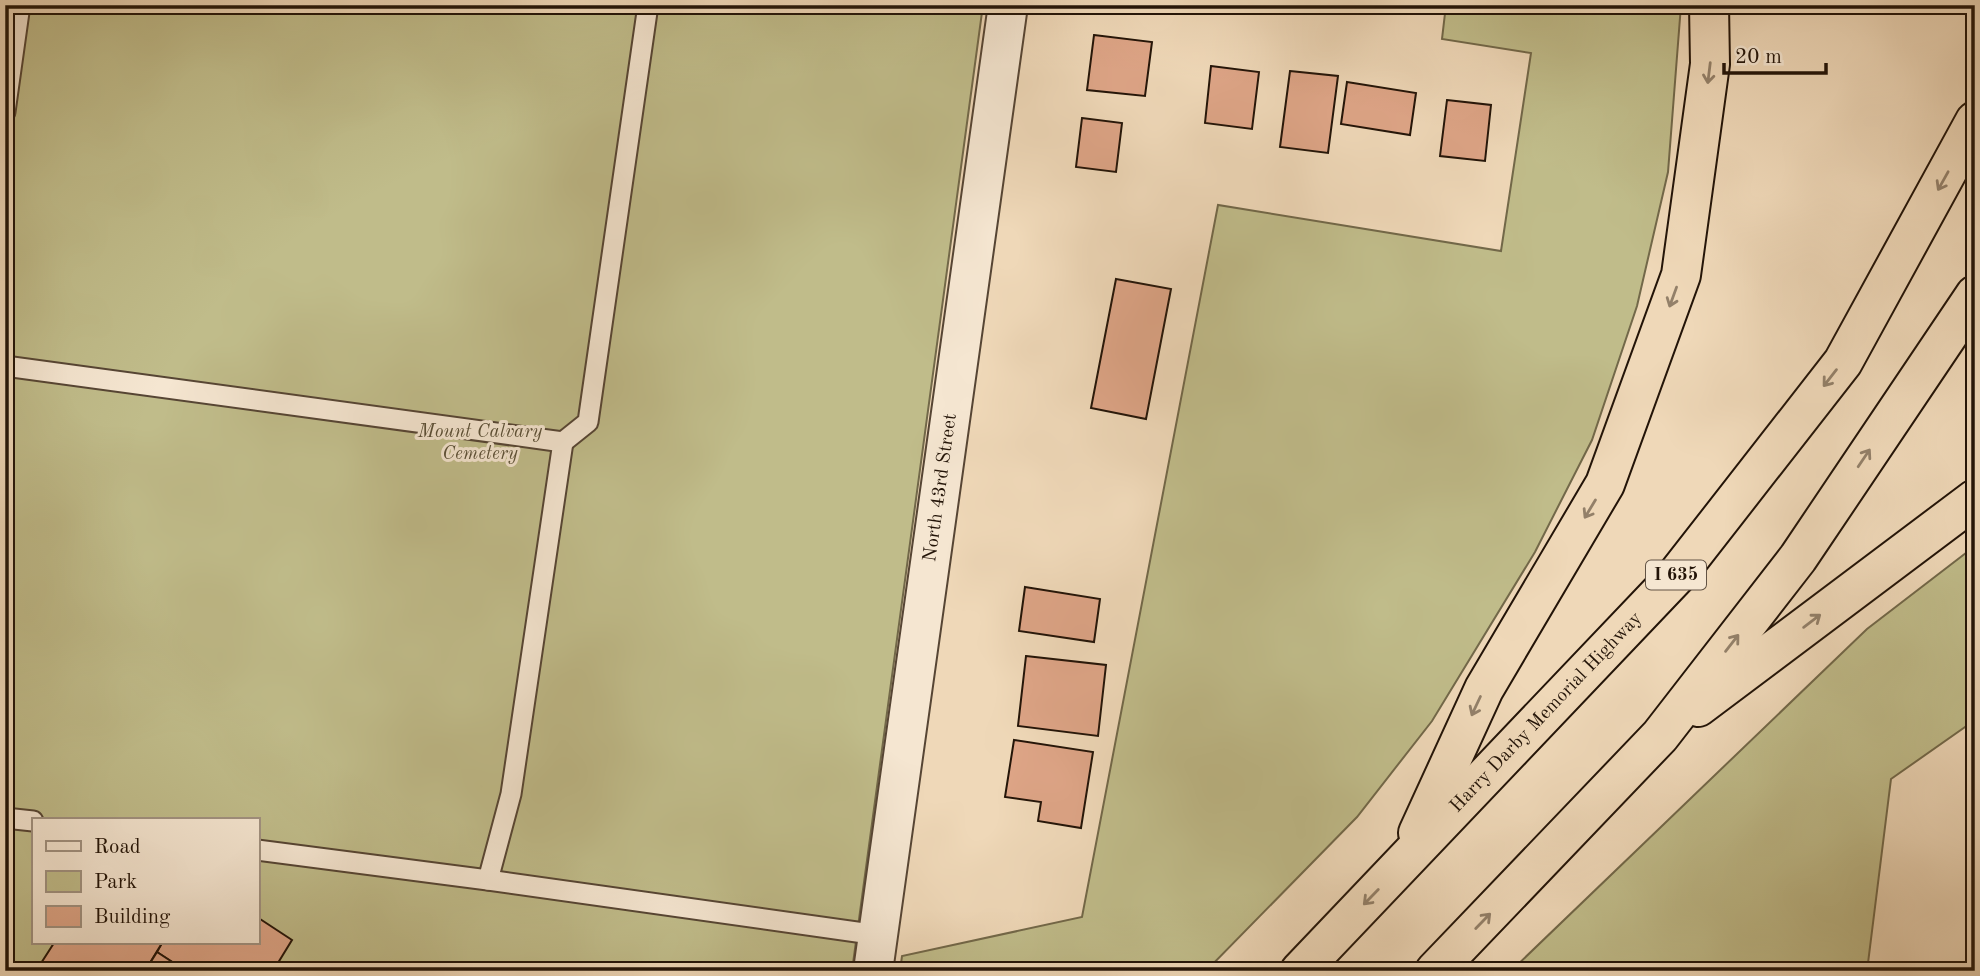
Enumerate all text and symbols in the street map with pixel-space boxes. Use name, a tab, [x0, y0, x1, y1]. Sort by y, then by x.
scale bar	[1724, 32, 1826, 76]
text: 20 m	[1735, 47, 1782, 68]
one-way arrow	[1702, 62, 1715, 84]
one-way arrow	[1936, 170, 1949, 191]
one-way arrow	[1666, 286, 1678, 308]
one-way arrow	[1822, 369, 1837, 387]
street label: North 43rd Street	[921, 412, 960, 563]
park label: Mount Calvary Cemetery	[417, 423, 542, 464]
one-way arrow	[1858, 449, 1872, 469]
one-way arrow	[1583, 499, 1597, 519]
road number: I 635	[1646, 560, 1706, 590]
street label: Harry Darby Memorial Highway	[1447, 609, 1646, 816]
one-way arrow	[1803, 614, 1821, 629]
one-way arrow	[1724, 634, 1739, 653]
one-way arrow	[1469, 695, 1482, 716]
legend	[32, 818, 259, 944]
text: Road	[94, 837, 141, 858]
text: Park	[94, 872, 137, 893]
one-way arrow	[1362, 888, 1379, 905]
text: Building	[94, 907, 171, 928]
one-way arrow	[1474, 913, 1491, 930]

